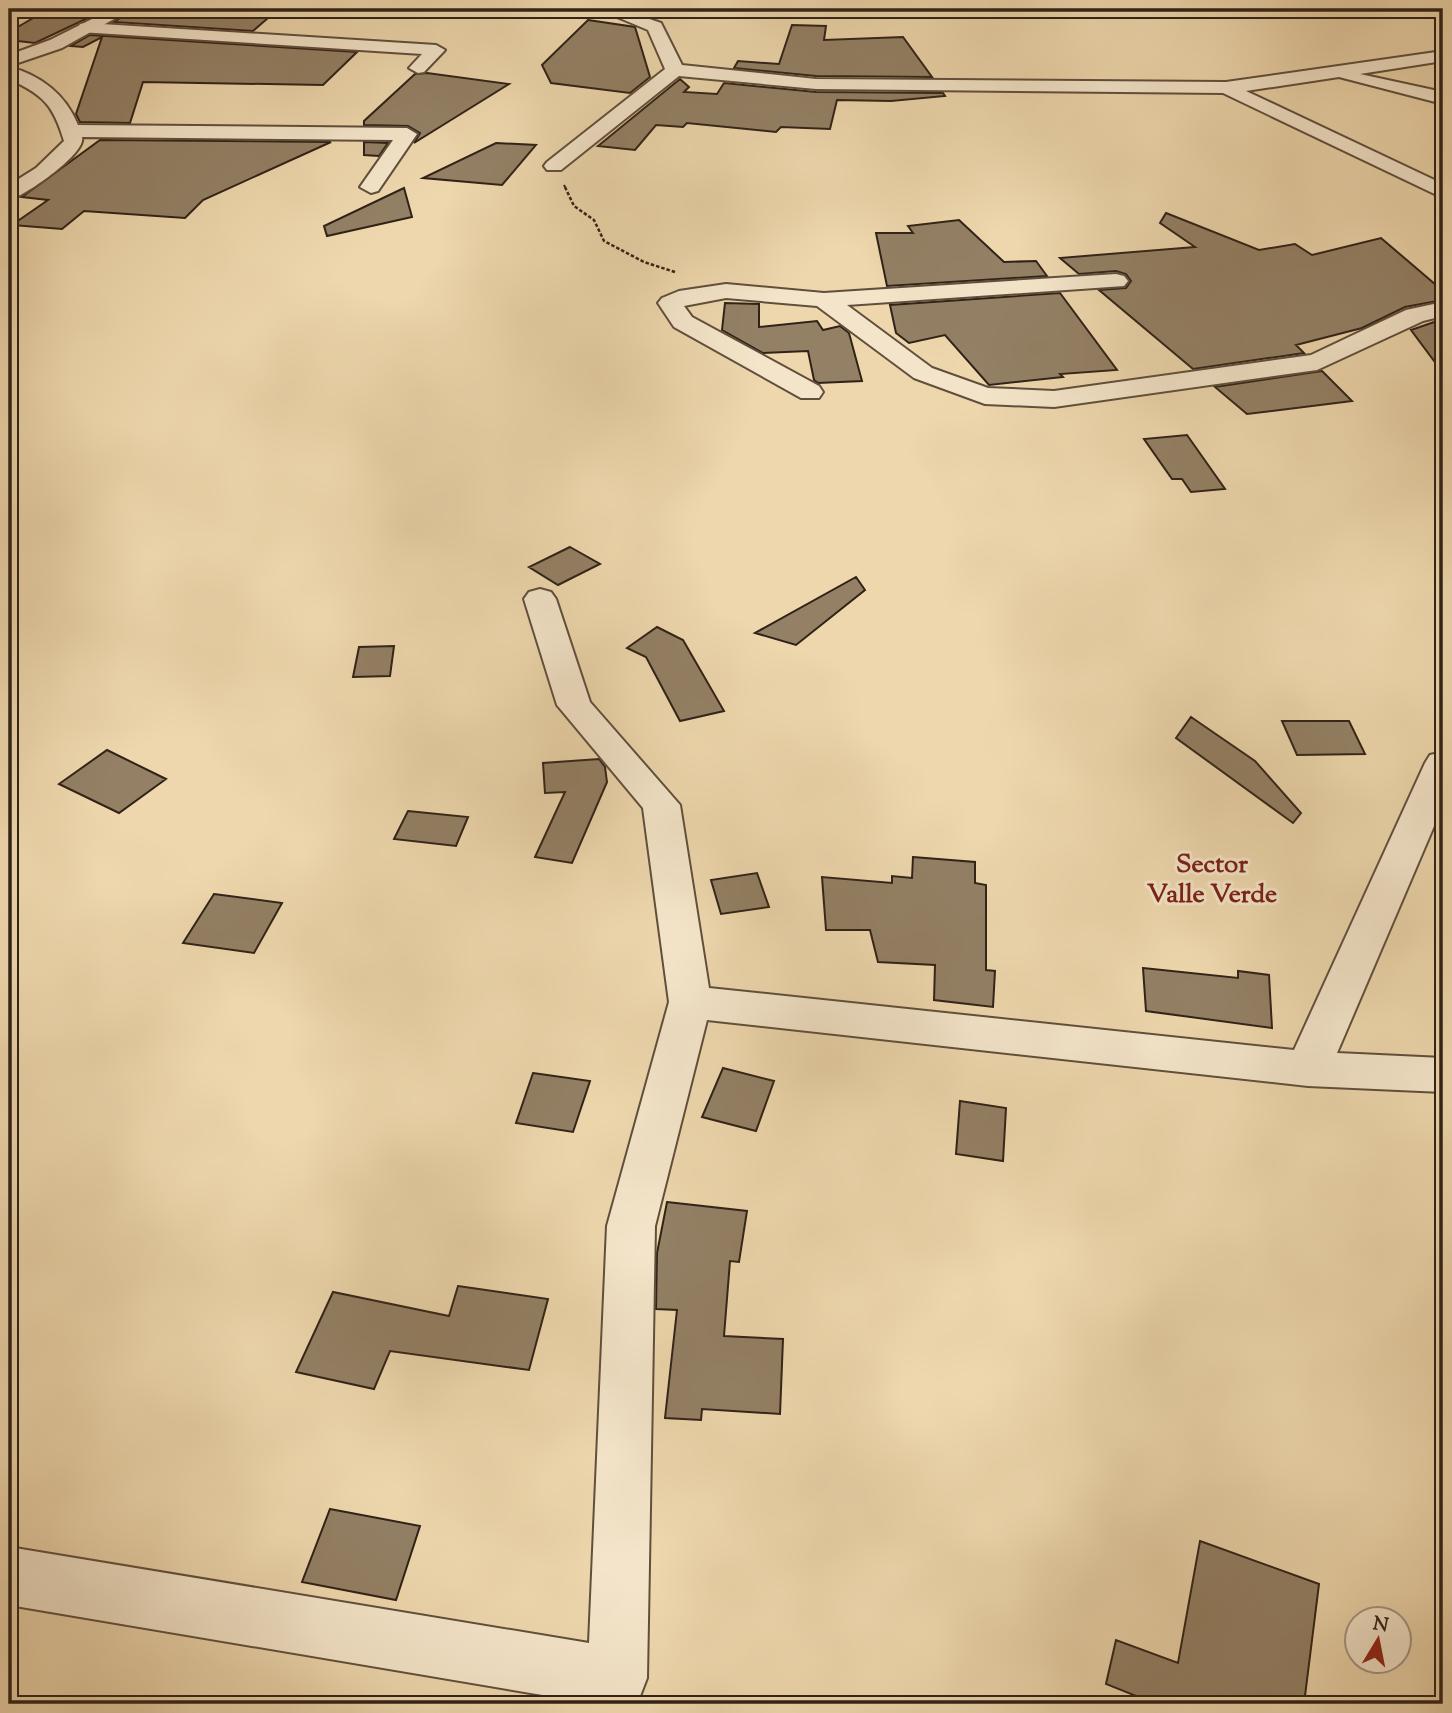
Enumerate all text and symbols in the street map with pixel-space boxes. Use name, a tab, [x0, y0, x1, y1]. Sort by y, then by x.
district label: Sector Valle Verde	[1147, 847, 1277, 914]
north arrow	[1344, 1604, 1414, 1674]
text: N	[1371, 1611, 1390, 1640]

